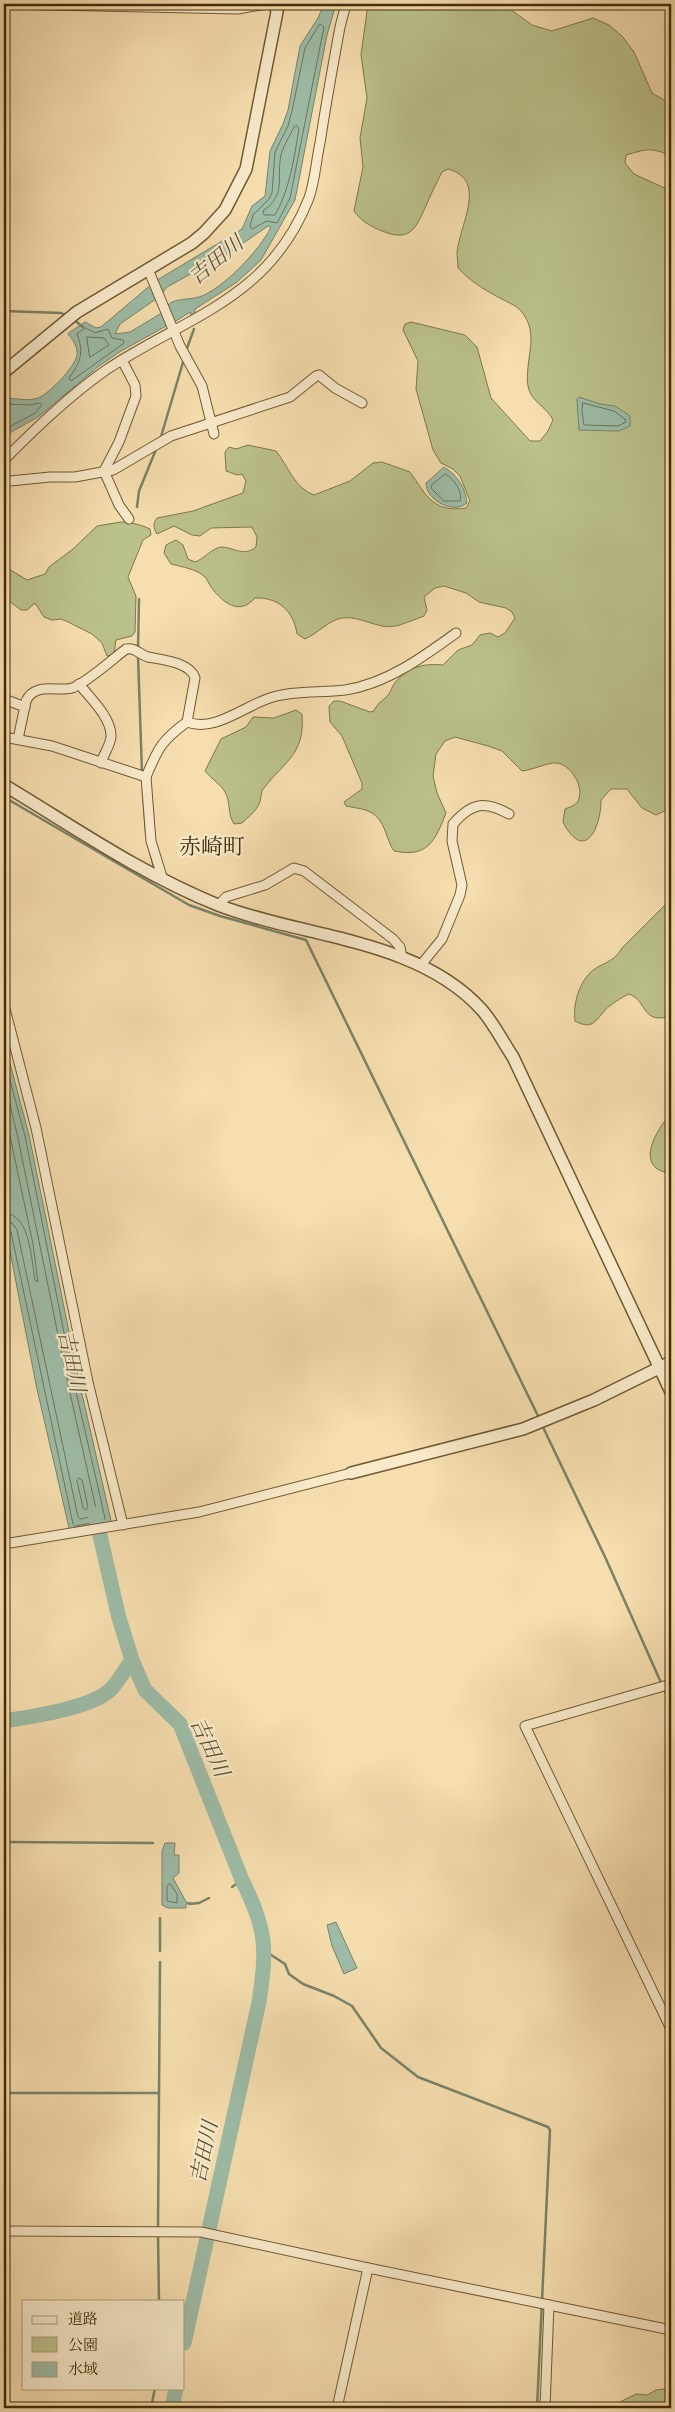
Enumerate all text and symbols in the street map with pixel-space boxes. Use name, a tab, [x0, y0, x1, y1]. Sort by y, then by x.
water label: 吉田川	[184, 230, 251, 291]
district label: 赤崎町	[179, 834, 245, 862]
water label: 吉田川	[51, 1328, 91, 1397]
water label: 吉田川	[183, 1713, 235, 1784]
water label: 吉田川	[186, 2117, 226, 2186]
legend	[22, 2300, 185, 2390]
text: 道路	[68, 2310, 98, 2329]
text: 公園	[68, 2336, 98, 2355]
text: 水域	[68, 2360, 98, 2379]

